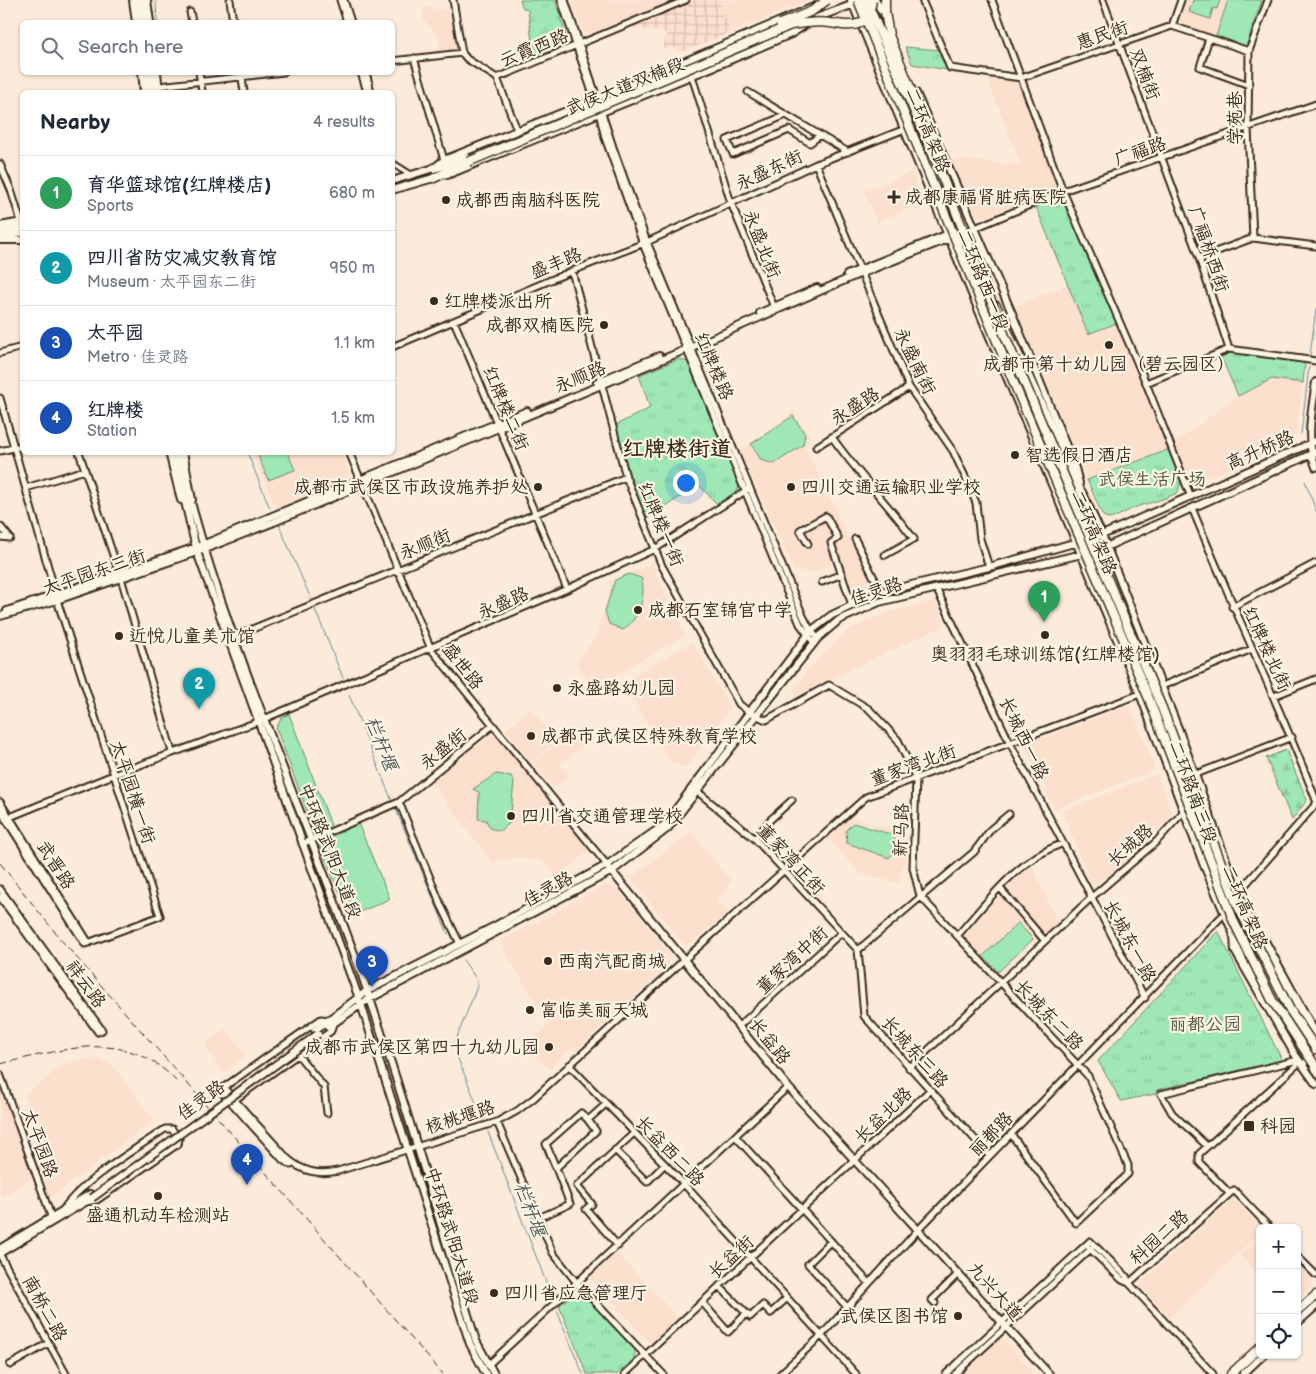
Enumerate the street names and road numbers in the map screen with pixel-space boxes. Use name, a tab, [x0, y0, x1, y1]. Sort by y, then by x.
street label: 惠民街	[1073, 17, 1131, 54]
street label: 云霞西路	[497, 25, 571, 72]
street label: 双楠街	[1125, 45, 1164, 103]
street label: 武侯大道双楠段	[563, 53, 688, 120]
street label: 二环高架路	[901, 85, 954, 176]
street label: 学苑巷	[1225, 91, 1246, 145]
street label: 广福路	[1111, 133, 1169, 170]
street label: 永盛东街	[732, 146, 806, 195]
street label: 广福桥西街	[1184, 203, 1233, 295]
street label: 永盛北街	[738, 207, 785, 281]
street label: 二环路西一段	[953, 226, 1013, 334]
street label: 盛丰路	[527, 244, 585, 283]
street label: 永盛南街	[889, 324, 940, 398]
street label: 红牌楼路	[690, 329, 737, 403]
street label: 永顺路	[551, 357, 609, 398]
street label: 红牌楼二街	[478, 363, 533, 454]
street label: 永盛路	[827, 383, 884, 430]
street label: 高升桥路	[1223, 426, 1297, 475]
street label: 红牌楼一街	[633, 479, 688, 570]
street label: 二环高架路	[1066, 487, 1121, 578]
street label: 永顺街	[396, 525, 454, 564]
street label: 太平园东三街	[40, 545, 149, 600]
street label: 佳灵路	[847, 573, 905, 610]
street label: 永盛路	[474, 583, 532, 624]
street label: 红牌楼北街	[1238, 603, 1295, 693]
street label: 盛世路	[438, 639, 488, 694]
street label: 长城西一路	[994, 693, 1053, 783]
street label: 永盛街	[416, 724, 471, 775]
street label: 太平园横一街	[106, 738, 159, 847]
street label: 二环路南三段	[1164, 738, 1221, 847]
street label: 董家湾北街	[867, 740, 959, 791]
street label: 中环路武阳大道段	[294, 780, 365, 922]
street label: 新马路	[890, 803, 913, 857]
street label: 董家湾正街	[752, 819, 829, 899]
street label: 长城路	[1103, 820, 1157, 871]
street label: 武晋路	[32, 837, 79, 894]
street label: 二环高架路	[1217, 862, 1272, 953]
street label: 佳灵路	[520, 867, 577, 912]
street label: 长城东一路	[1099, 897, 1160, 986]
street label: 董家湾中街	[752, 922, 832, 999]
street label: 祥云路	[61, 956, 110, 1012]
street label: 长城东二路	[1010, 976, 1087, 1055]
street label: 长城东三路	[877, 1012, 953, 1093]
street label: 长益路	[744, 1014, 795, 1069]
street label: 佳灵路	[173, 1076, 229, 1125]
street label: 长益北路	[850, 1083, 917, 1148]
street label: 核桃堰路	[423, 1096, 498, 1139]
street label: 太平园路	[17, 1106, 62, 1181]
street label: 丽都路	[965, 1108, 1018, 1161]
street label: 长益西二路	[631, 1112, 708, 1191]
street label: 中环路武阳大道段	[420, 1164, 483, 1308]
street label: 科园二路	[1126, 1205, 1193, 1269]
street label: 长益街	[704, 1231, 758, 1283]
street label: 九兴大道	[963, 1258, 1027, 1325]
street label: 南桥二路	[18, 1272, 71, 1345]

